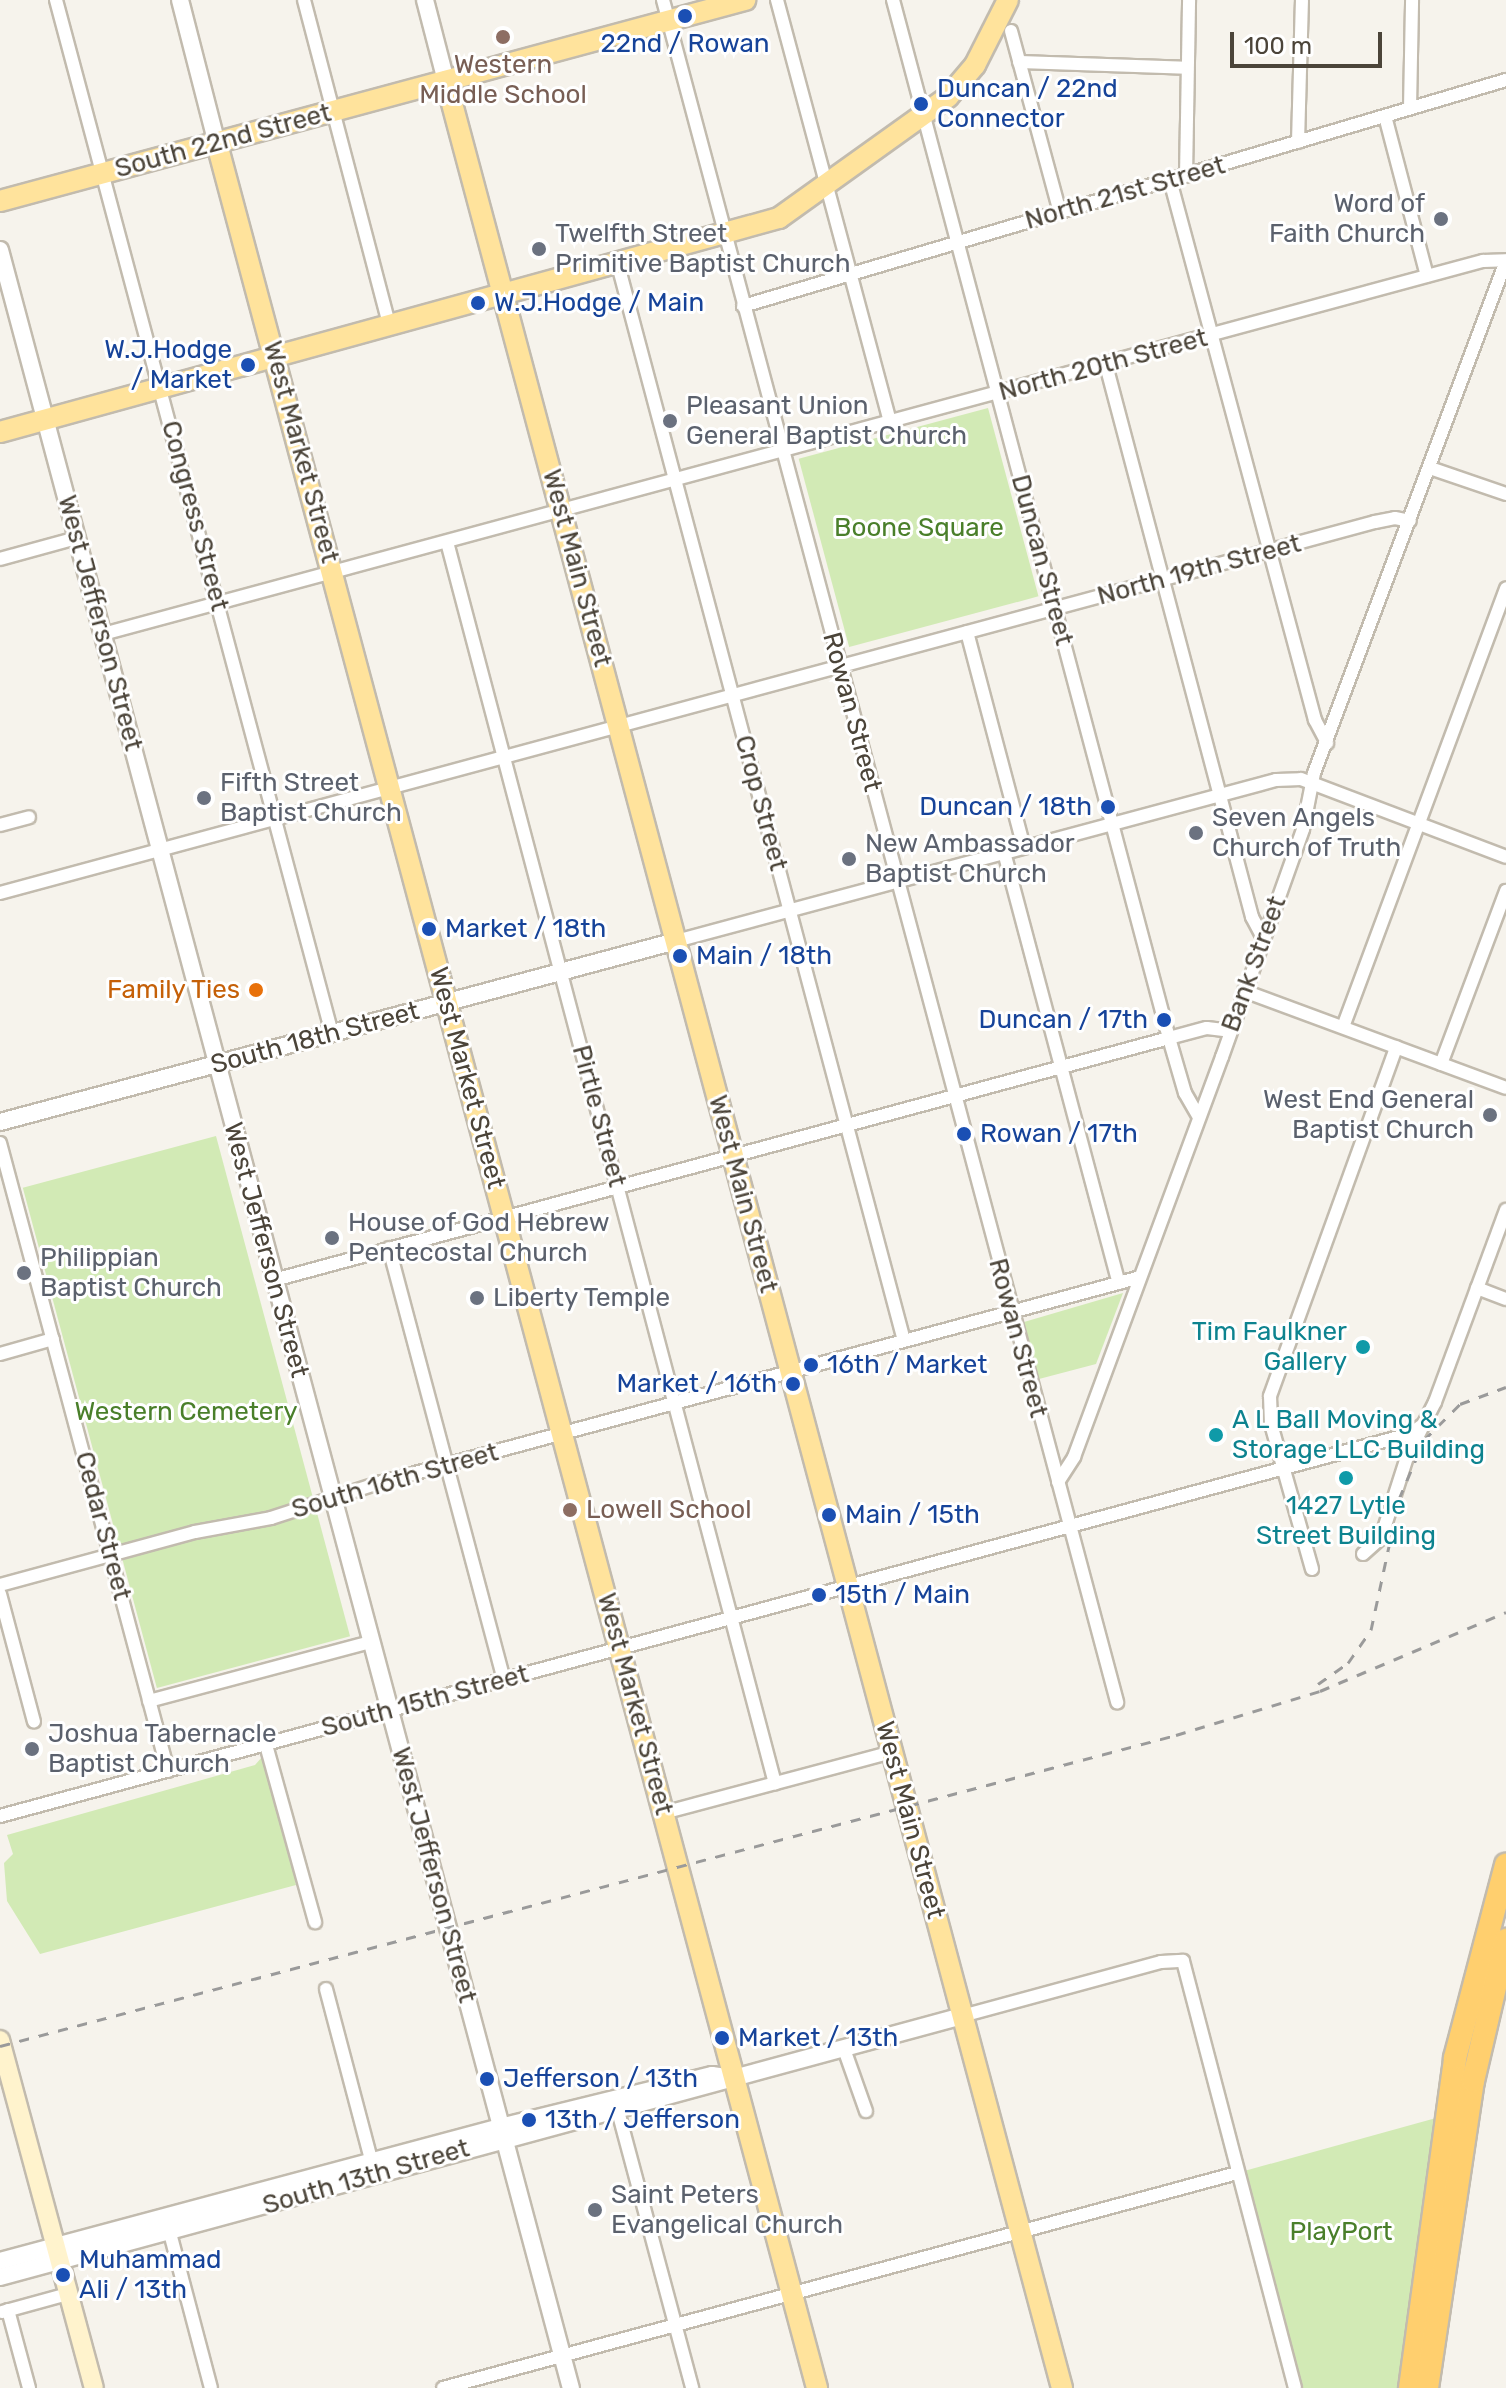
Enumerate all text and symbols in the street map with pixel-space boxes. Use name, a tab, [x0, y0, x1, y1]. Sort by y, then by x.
marker: 22nd / Rowan	[676, 7, 694, 25]
scale bar	[1234, 16, 1386, 66]
marker: Western Middle School	[494, 28, 512, 46]
place label: 22nd / Rowan	[600, 28, 770, 60]
text: 100 m	[1244, 32, 1312, 60]
place label: Western Middle School	[419, 49, 587, 110]
place label: Duncan / 22nd Connector	[937, 73, 1118, 134]
marker: Duncan / 22nd Connector	[912, 95, 930, 113]
street label: South 22nd Street	[112, 97, 334, 185]
street label: North 21st Street	[1021, 150, 1229, 236]
place label: Word of Faith Church	[1269, 188, 1425, 250]
marker: Word of Faith Church	[1432, 210, 1450, 228]
place label: Twelfth Street Primitive Baptist Church	[555, 218, 850, 280]
marker: Twelfth Street Primitive Baptist Church	[530, 240, 548, 258]
place label: W.J.Hodge / Main	[494, 287, 704, 319]
marker: W.J.Hodge / Main	[469, 294, 487, 312]
street label: North 20th Street	[995, 322, 1211, 408]
place label: W.J.Hodge / Market	[104, 334, 232, 396]
street label: West Market Street	[256, 338, 346, 566]
marker: W.J.Hodge / Market	[239, 356, 257, 374]
place label: Pleasant Union General Baptist Church	[686, 390, 967, 452]
marker: Pleasant Union General Baptist Church	[661, 412, 679, 430]
street label: Congress Street	[155, 417, 235, 615]
street label: West Main Street	[536, 466, 618, 670]
street label: Duncan Street	[1004, 471, 1080, 649]
street label: West Jefferson Street	[51, 492, 149, 754]
park label: Boone Square	[834, 512, 1004, 544]
street label: North 19th Street	[1094, 528, 1304, 612]
street label: Rowan Street	[816, 629, 888, 795]
street label: Crop Street	[728, 732, 794, 874]
place label: Fifth Street Baptist Church	[220, 767, 402, 828]
marker: Fifth Street Baptist Church	[195, 789, 213, 807]
place label: Duncan / 18th	[919, 791, 1092, 823]
marker: Duncan / 18th	[1099, 798, 1117, 816]
place label: Seven Angels Church of Truth	[1212, 802, 1403, 864]
marker: Seven Angels Church of Truth	[1187, 824, 1205, 842]
place label: New Ambassador Baptist Church	[865, 828, 1076, 890]
marker: New Ambassador Baptist Church	[840, 850, 858, 868]
street label: Bank Street	[1215, 892, 1293, 1036]
place label: Market / 18th	[445, 913, 606, 945]
marker: Market / 18th	[420, 920, 438, 938]
place label: Main / 18th	[696, 940, 832, 972]
marker: Main / 18th	[671, 947, 689, 965]
street label: West Market Street	[422, 964, 512, 1192]
place label: Family Ties	[106, 974, 240, 1006]
marker: Family Ties	[247, 981, 265, 999]
street label: South 18th Street	[207, 995, 423, 1081]
place label: Duncan / 17th	[978, 1004, 1148, 1036]
marker: Duncan / 17th	[1155, 1011, 1173, 1029]
street label: Pirtle Street	[565, 1042, 633, 1190]
place label: West End General Baptist Church	[1263, 1084, 1474, 1146]
street label: West Main Street	[702, 1092, 784, 1296]
marker: West End General Baptist Church	[1481, 1106, 1499, 1124]
place label: Rowan / 17th	[980, 1118, 1138, 1150]
street label: West Jefferson Street	[217, 1119, 315, 1381]
marker: Rowan / 17th	[955, 1125, 973, 1143]
place label: House of God Hebrew Pentecostal Church	[348, 1207, 610, 1268]
marker: House of God Hebrew Pentecostal Church	[323, 1229, 341, 1247]
place label: Philippian Baptist Church	[40, 1242, 222, 1304]
street label: Rowan Street	[982, 1255, 1054, 1421]
marker: Philippian Baptist Church	[15, 1264, 33, 1282]
place label: Liberty Temple	[493, 1282, 671, 1314]
marker: Liberty Temple	[468, 1289, 486, 1307]
place label: Tim Faulkner Gallery	[1192, 1316, 1347, 1378]
marker: Tim Faulkner Gallery	[1354, 1338, 1372, 1356]
place label: 16th / Market	[827, 1349, 987, 1381]
marker: 16th / Market	[802, 1356, 820, 1374]
place label: Market / 16th	[617, 1368, 777, 1400]
marker: Market / 16th	[784, 1375, 802, 1393]
park label: Western Cemetery	[74, 1396, 298, 1428]
place label: A L Ball Moving & Storage LLC Building	[1232, 1404, 1485, 1466]
marker: A L Ball Moving & Storage LLC Building	[1207, 1426, 1225, 1444]
street label: South 16th Street	[288, 1437, 502, 1525]
street label: Cedar Street	[68, 1448, 138, 1604]
marker: 1427 Lytle Street Building	[1337, 1469, 1355, 1487]
place label: 1427 Lytle Street Building	[1256, 1490, 1436, 1552]
place label: Lowell School	[586, 1494, 752, 1526]
place label: Main / 15th	[845, 1499, 980, 1531]
marker: Lowell School	[561, 1501, 579, 1519]
marker: Main / 15th	[820, 1506, 838, 1524]
place label: 15th / Main	[835, 1579, 970, 1611]
marker: 15th / Main	[810, 1586, 828, 1604]
street label: West Market Street	[590, 1590, 680, 1818]
street label: South 15th Street	[318, 1658, 532, 1744]
place label: Joshua Tabernacle Baptist Church	[48, 1718, 277, 1780]
street label: West Main Street	[869, 1718, 951, 1922]
marker: Joshua Tabernacle Baptist Church	[23, 1740, 41, 1758]
street label: West Jefferson Street	[385, 1744, 483, 2006]
place label: Market / 13th	[738, 2022, 898, 2054]
marker: Market / 13th	[713, 2029, 731, 2047]
place label: Jefferson / 13th	[503, 2063, 698, 2095]
marker: Jefferson / 13th	[478, 2070, 496, 2088]
place label: 13th / Jefferson	[545, 2104, 740, 2136]
marker: 13th / Jefferson	[520, 2111, 538, 2129]
street label: South 13th Street	[259, 2133, 473, 2221]
place label: Saint Peters Evangelical Church	[611, 2179, 843, 2240]
marker: Saint Peters Evangelical Church	[586, 2201, 604, 2219]
park label: PlayPort	[1290, 2216, 1392, 2248]
place label: Muhammad Ali / 13th	[79, 2244, 222, 2306]
marker: Muhammad Ali / 13th	[54, 2266, 72, 2284]

